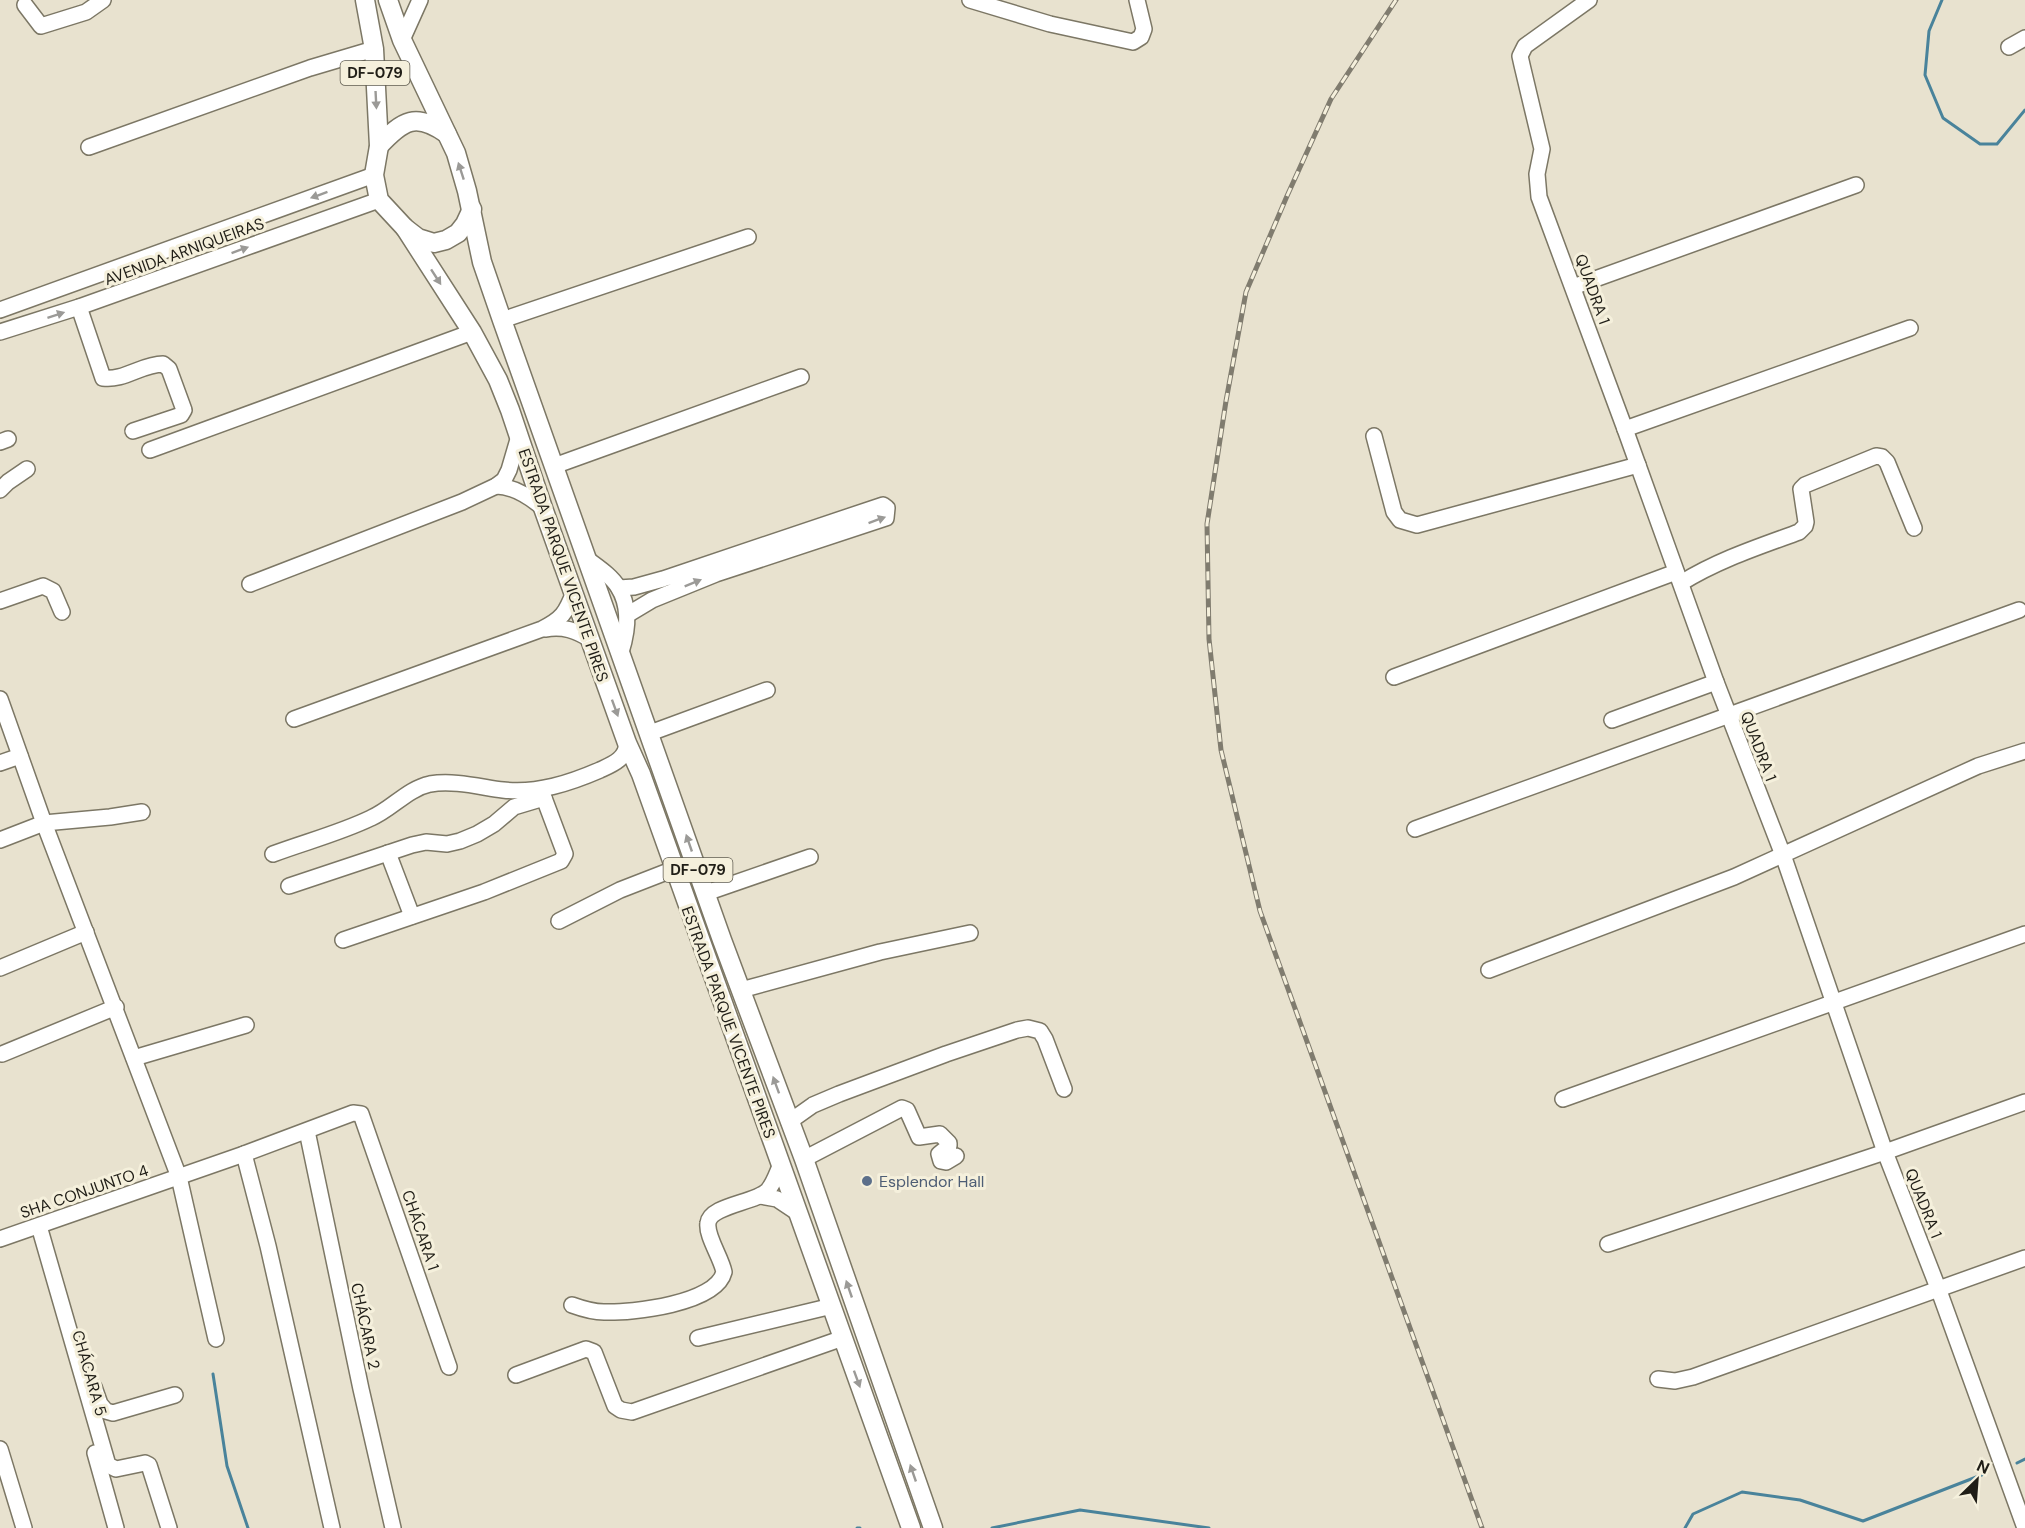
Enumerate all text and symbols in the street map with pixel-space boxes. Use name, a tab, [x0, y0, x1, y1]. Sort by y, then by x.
road number: DF-079	[340, 61, 410, 85]
one-way arrow	[372, 90, 381, 109]
one-way arrow	[456, 162, 465, 180]
one-way arrow	[310, 190, 328, 200]
street label: AVENIDA ARNIQUEIRAS	[101, 213, 267, 290]
one-way arrow	[231, 245, 249, 255]
street label: QUADRA 1	[1570, 251, 1615, 327]
one-way arrow	[431, 269, 442, 285]
one-way arrow	[47, 309, 65, 319]
street label: ESTRADA PARQUE VICENTE PIRES	[514, 446, 613, 685]
one-way arrow	[869, 515, 887, 525]
one-way arrow	[684, 578, 702, 587]
one-way arrow	[610, 699, 620, 717]
street label: QUADRA 1	[1736, 708, 1781, 784]
one-way arrow	[683, 834, 693, 852]
road number: DF-079	[664, 858, 732, 882]
street label: ESTRADA PARQUE VICENTE PIRES	[677, 903, 780, 1141]
one-way arrow	[771, 1076, 781, 1094]
street label: SHA CONJUNTO 4	[17, 1160, 151, 1223]
street label: QUADRA 1	[1900, 1165, 1947, 1241]
place label: Esplendor Hall	[879, 1171, 984, 1192]
marker: Esplendor Hall	[860, 1174, 874, 1188]
street label: CHÁCARA 1	[397, 1187, 444, 1273]
one-way arrow	[843, 1280, 853, 1298]
street label: CHÁCARA 2	[346, 1281, 385, 1371]
street label: CHÁCARA 5	[67, 1328, 112, 1418]
one-way arrow	[853, 1370, 863, 1388]
north arrow	[1947, 1450, 2007, 1510]
text: N	[1973, 1455, 1993, 1479]
one-way arrow	[908, 1464, 918, 1482]

